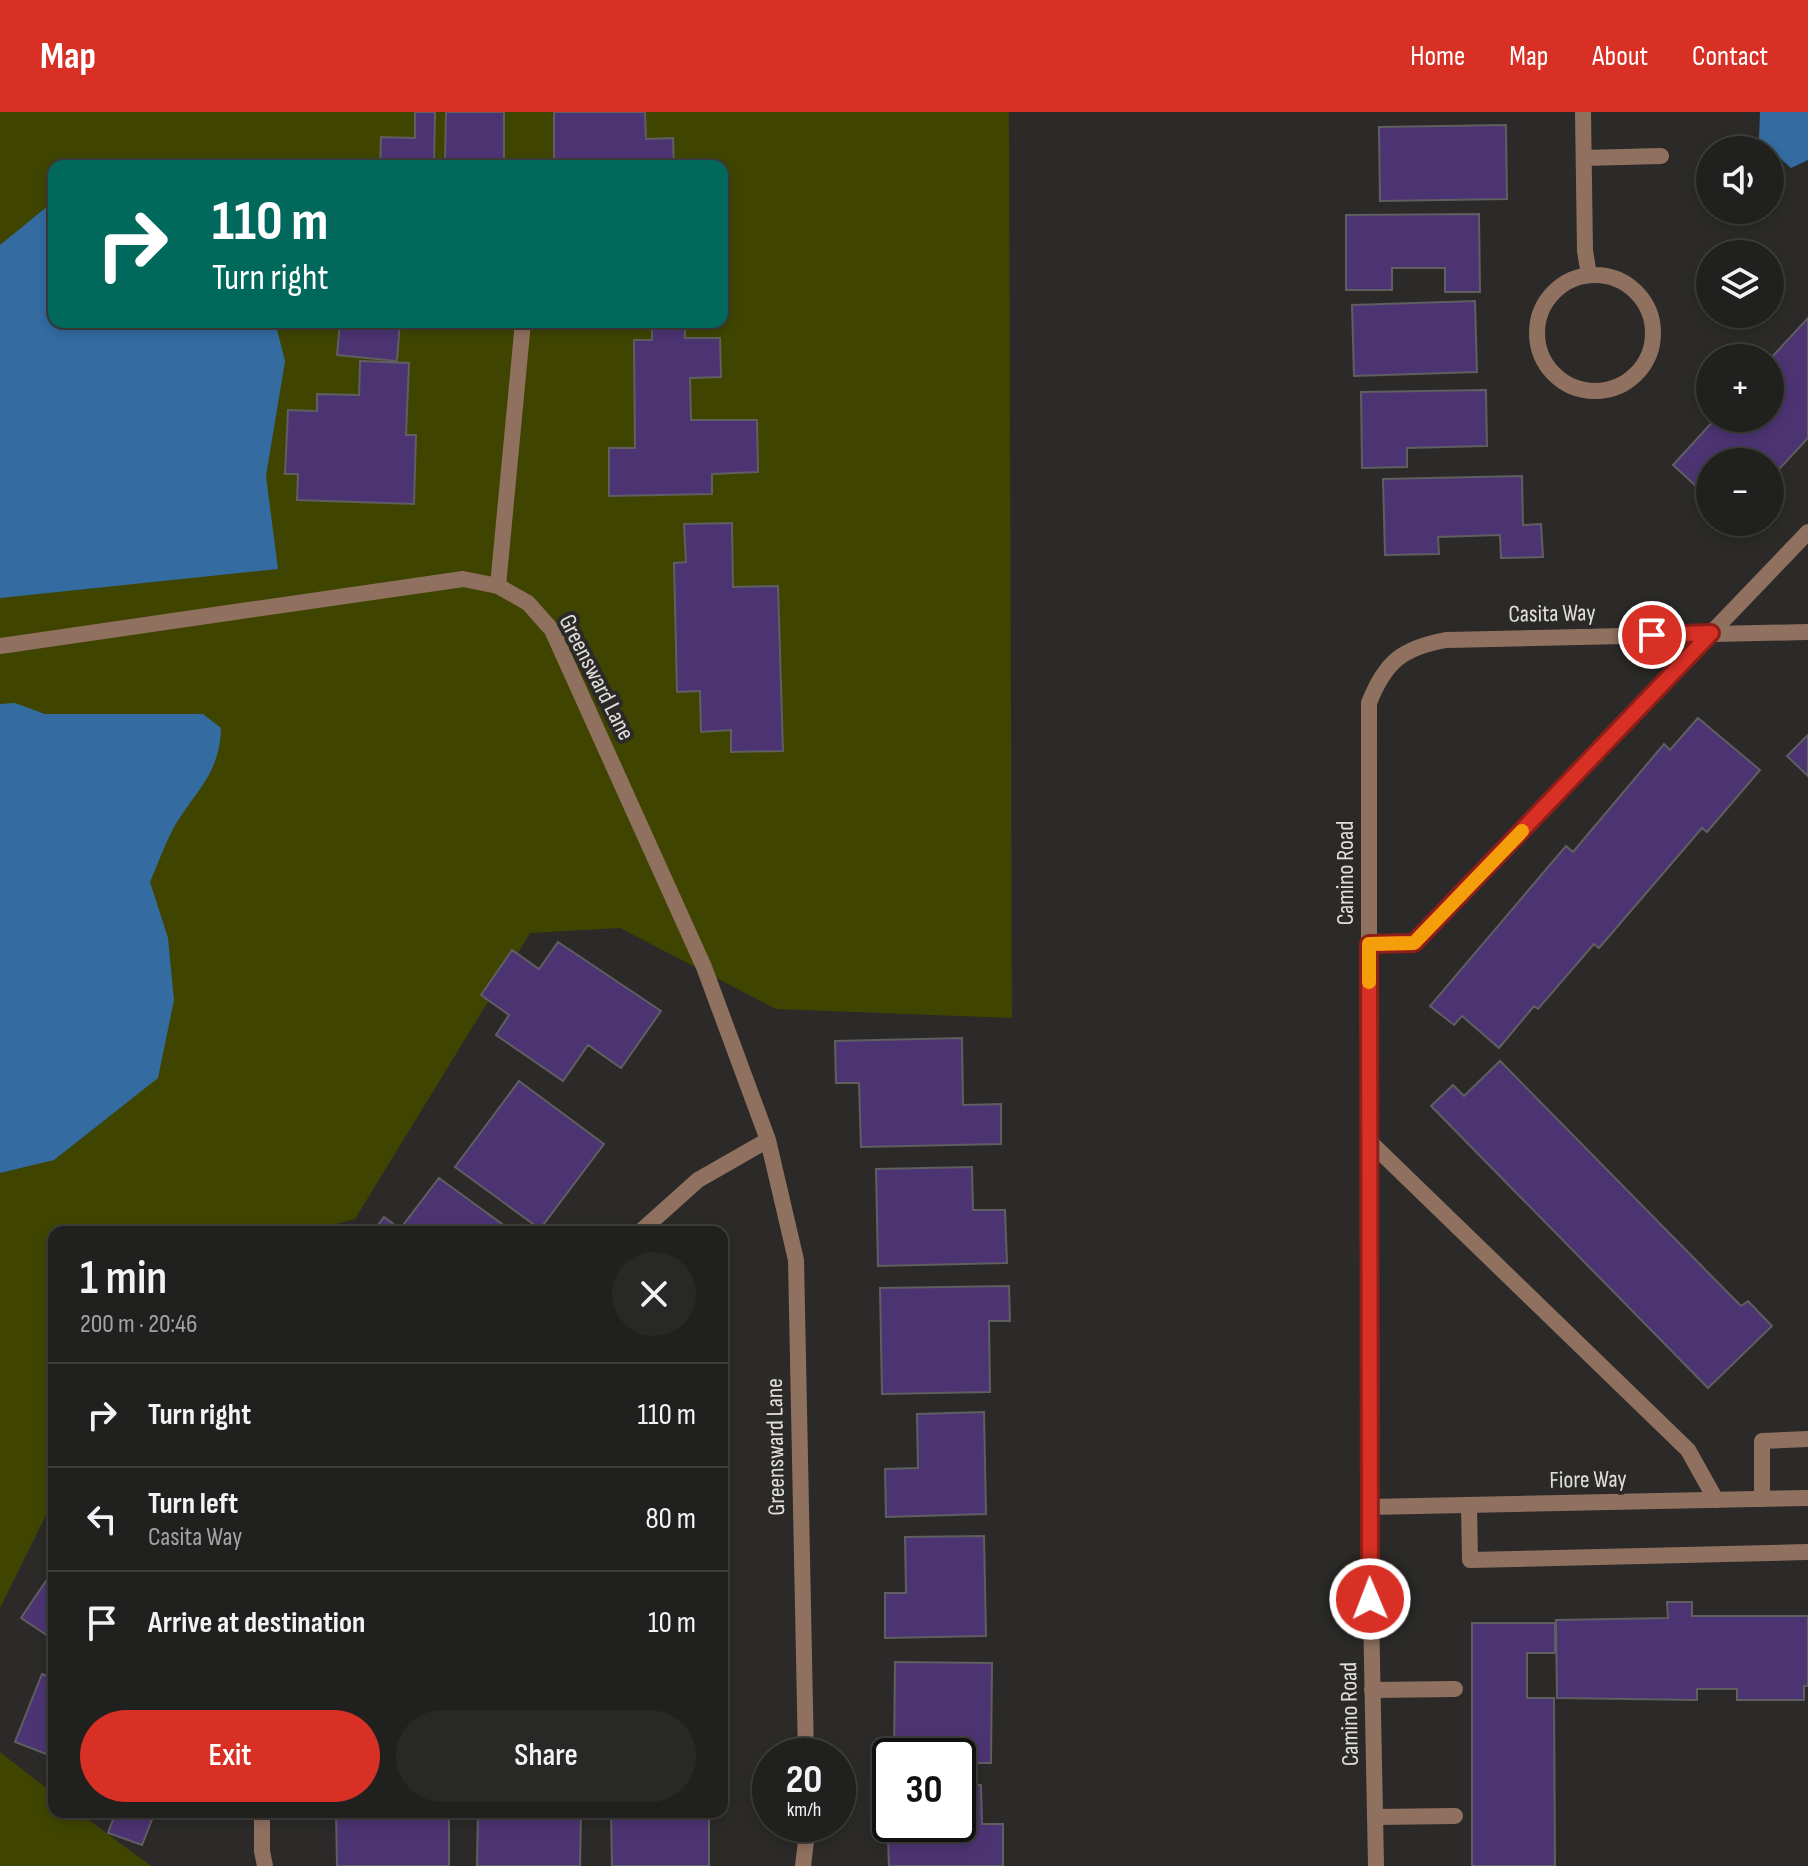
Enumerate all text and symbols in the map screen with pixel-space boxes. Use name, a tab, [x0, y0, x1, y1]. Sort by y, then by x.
text: Map	[40, 34, 96, 79]
text: Home	[1410, 40, 1465, 73]
text: Map	[1509, 40, 1548, 73]
text: About	[1592, 40, 1648, 73]
text: Contact	[1692, 40, 1768, 73]
map controls	[1696, 136, 1784, 536]
button: sound	[1696, 136, 1784, 224]
text: 110 m	[212, 189, 328, 256]
icon: right	[80, 192, 184, 296]
button: layers	[1696, 240, 1784, 328]
text: Turn right	[212, 257, 329, 300]
button: +	[1696, 344, 1784, 432]
button: −	[1696, 448, 1784, 536]
street label: Casita Way	[1508, 598, 1596, 629]
pin	[1618, 601, 1686, 669]
street label: Greensward Lane	[552, 609, 641, 745]
icon: arrive	[1630, 613, 1674, 657]
street label: Camino Road	[1331, 821, 1360, 925]
text: 1 min	[80, 1250, 167, 1307]
button: close	[612, 1252, 696, 1336]
text: 200 m · 20:46	[80, 1309, 197, 1340]
street label: Greensward Lane	[760, 1378, 791, 1516]
icon: right	[80, 1393, 124, 1437]
text: Turn right	[148, 1397, 251, 1433]
text: 110 m	[638, 1397, 696, 1433]
street label: Fiore Way	[1549, 1464, 1627, 1495]
text: Turn left	[148, 1486, 238, 1522]
icon: left	[80, 1497, 124, 1541]
text: 80 m	[645, 1501, 696, 1537]
text: Casita Way	[148, 1522, 242, 1553]
position arrow	[1328, 1557, 1412, 1641]
icon: arrive	[80, 1601, 124, 1645]
text: Arrive at destination	[148, 1605, 365, 1641]
text: 10 m	[648, 1605, 696, 1641]
street label: Camino Road	[1334, 1662, 1365, 1766]
button: Exit	[80, 1710, 380, 1802]
button: Share	[396, 1710, 696, 1802]
speed limit sign: 30	[872, 1738, 976, 1842]
text: 20	[786, 1756, 822, 1804]
text: km/h	[787, 1798, 821, 1822]

